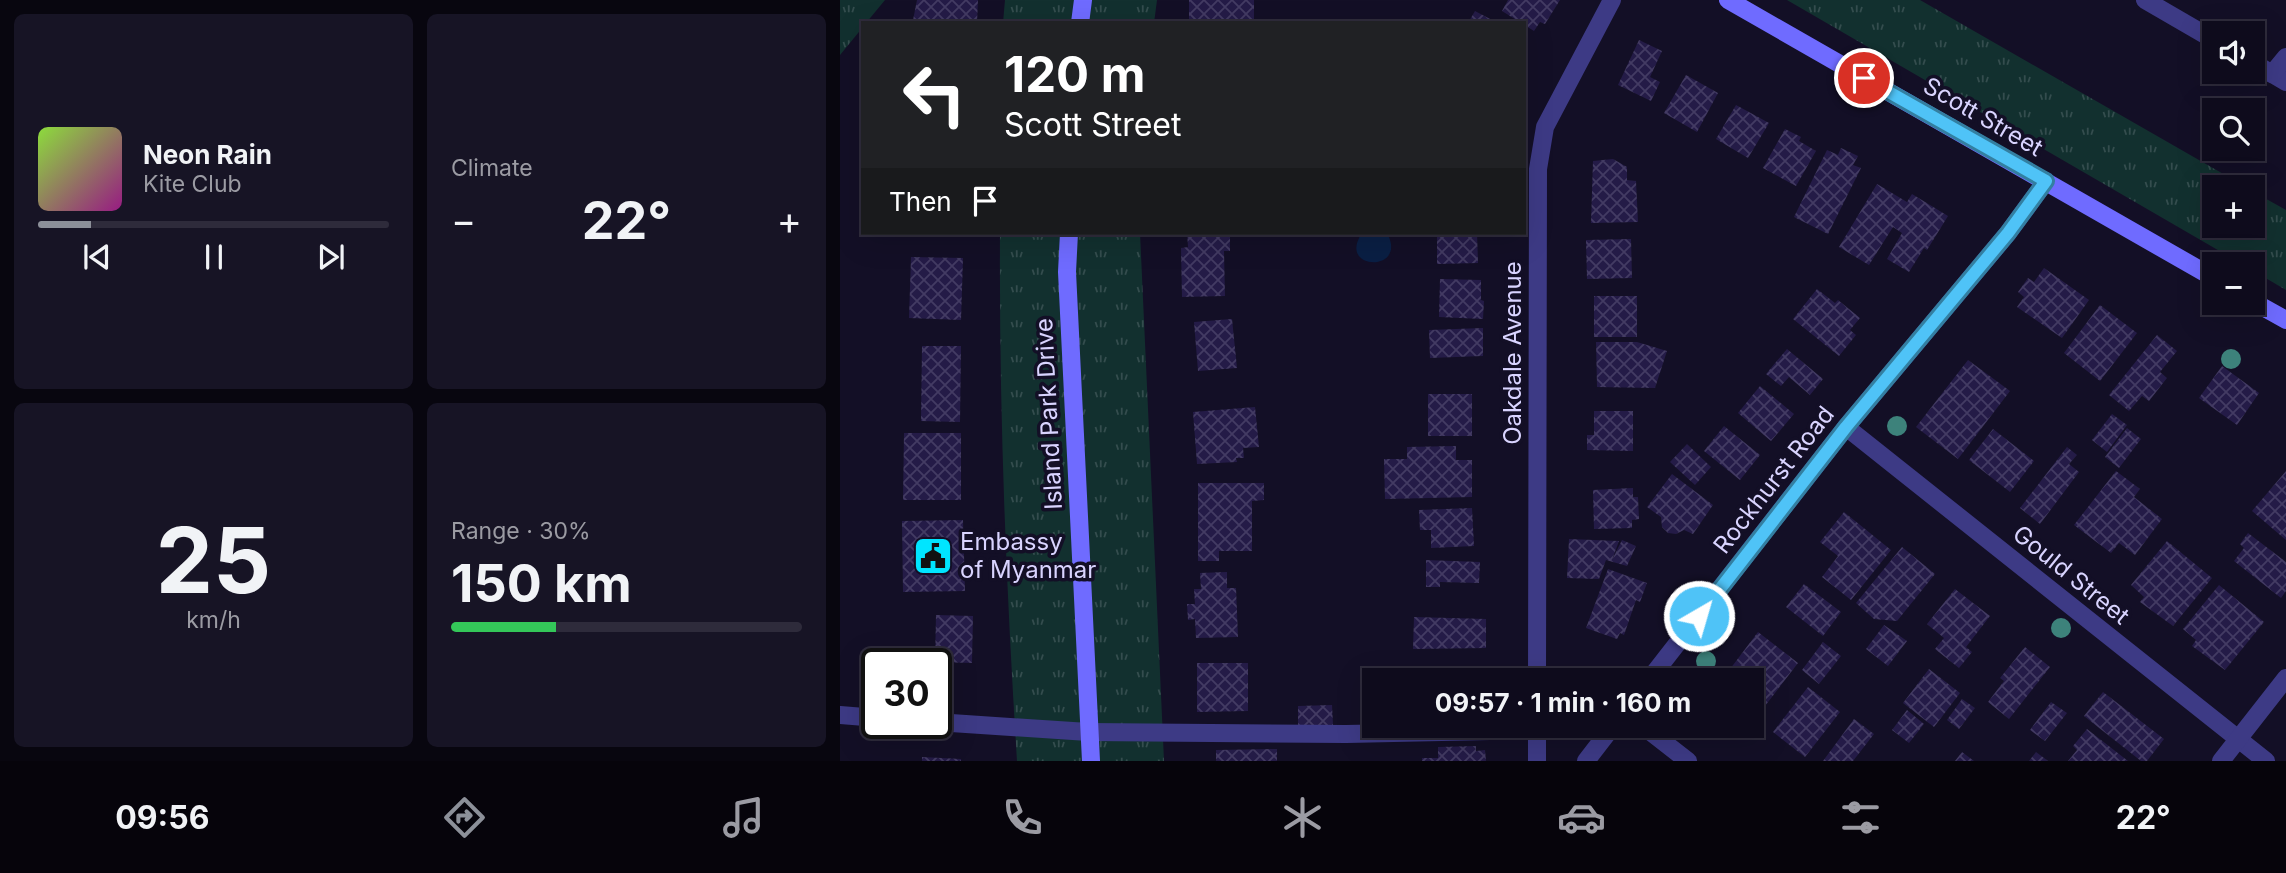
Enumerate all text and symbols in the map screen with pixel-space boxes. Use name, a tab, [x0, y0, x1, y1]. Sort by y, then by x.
map controls	[2202, 21, 2265, 315]
button: sound	[2202, 21, 2265, 84]
text: 120 m	[1004, 45, 1145, 104]
pin	[1834, 48, 1894, 108]
icon: left	[889, 49, 980, 140]
icon: arrive	[1845, 59, 1883, 97]
street label: Scott Street	[1918, 71, 2048, 162]
button: search	[2202, 98, 2265, 161]
text: Scott Street	[1004, 105, 1181, 144]
text: Neon Rain	[143, 139, 272, 170]
text: Climate	[451, 154, 533, 182]
text: Kite Club	[143, 170, 242, 198]
button: +	[2202, 175, 2265, 238]
icon: arrive	[966, 182, 1004, 220]
text: Then	[889, 186, 952, 217]
text: 22°	[582, 189, 671, 252]
text: −	[451, 197, 476, 243]
text: +	[777, 197, 802, 243]
icon: previous	[78, 238, 116, 276]
icon: pause	[195, 238, 233, 276]
icon: next	[312, 238, 350, 276]
button: −	[2202, 252, 2265, 315]
street label: Oakdale Avenue	[1498, 261, 1527, 445]
street label: Island Park Drive	[1029, 318, 1068, 511]
street label: Rockhurst Road	[1707, 400, 1840, 559]
text: 25	[156, 505, 271, 615]
text: Range · 30%	[451, 517, 591, 545]
street label: Gould Street	[2007, 519, 2136, 630]
place label: Embassy of Myanmar	[960, 527, 1096, 584]
public building icon: Embassy of Myanmar	[912, 535, 954, 577]
text: 150 km	[451, 552, 632, 615]
position arrow	[1662, 579, 1736, 653]
text: km/h	[186, 606, 241, 634]
speed limit sign: 30	[861, 648, 952, 739]
text: 09:57 · 1 min · 160 m	[1435, 687, 1691, 718]
icon: directions	[440, 793, 489, 842]
icon: music	[719, 793, 768, 842]
icon: phone	[998, 793, 1047, 842]
icon: climate	[1278, 793, 1327, 842]
icon: car	[1557, 793, 1606, 842]
icon: filters	[1836, 793, 1885, 842]
text: 09:56	[115, 798, 209, 837]
text: 22°	[2116, 798, 2171, 837]

